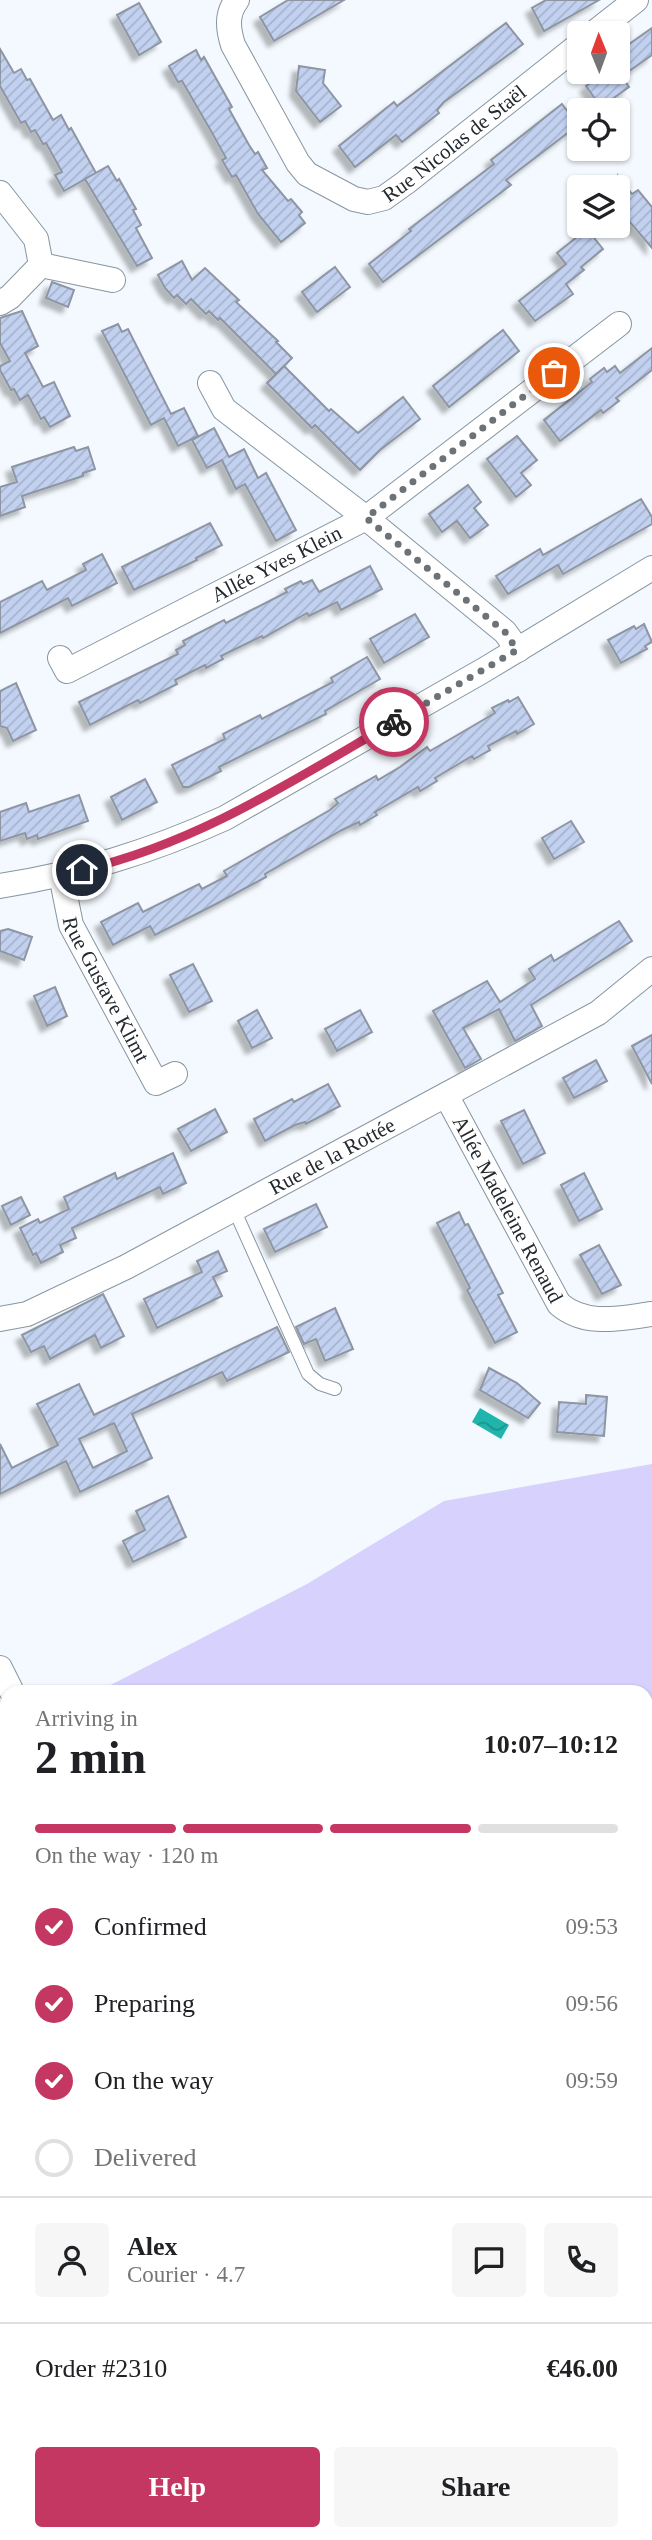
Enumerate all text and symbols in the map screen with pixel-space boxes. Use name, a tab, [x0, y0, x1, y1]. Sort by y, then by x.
north arrow	[567, 21, 630, 84]
map controls	[567, 21, 630, 238]
street label: Rue Nicolas de Staël	[378, 80, 531, 207]
button: locate	[567, 98, 630, 161]
button: layers	[567, 175, 630, 238]
pin	[524, 343, 584, 403]
icon: bag	[535, 354, 573, 392]
street label: Allée Yves Klein	[207, 520, 346, 607]
courier	[359, 687, 429, 757]
icon: bike	[375, 703, 413, 741]
pin	[52, 840, 112, 900]
icon: home	[63, 851, 101, 889]
street label: Rue Gustave Klimt	[58, 915, 155, 1067]
street label: Allée Madeleine Renaud	[448, 1112, 568, 1307]
street label: Rue de la Rottée	[265, 1113, 399, 1200]
text: Arriving in	[35, 1706, 138, 1731]
text: 10:07–10:12	[484, 1730, 618, 1759]
text: 2 min	[35, 1732, 146, 1783]
text: On the way · 120 m	[35, 1843, 218, 1868]
icon: check	[35, 1908, 73, 1946]
text: Confirmed	[94, 1912, 207, 1941]
text: 09:53	[566, 1914, 618, 1939]
icon: check	[35, 1985, 73, 2023]
text: Preparing	[94, 1989, 195, 2018]
text: 09:56	[566, 1991, 618, 2016]
icon: check	[35, 2062, 73, 2100]
text: On the way	[94, 2066, 214, 2095]
text: 09:59	[566, 2068, 618, 2093]
text: Delivered	[94, 2143, 197, 2172]
button: person	[35, 2223, 109, 2297]
button: chat	[452, 2223, 526, 2297]
button: phone	[544, 2223, 618, 2297]
text: Alex	[127, 2232, 178, 2261]
text: Courier · 4.7	[127, 2262, 245, 2287]
text: Order #2310	[35, 2354, 167, 2383]
text: €46.00	[547, 2354, 618, 2383]
button: Help	[35, 2447, 320, 2527]
button: Share	[334, 2447, 618, 2527]

